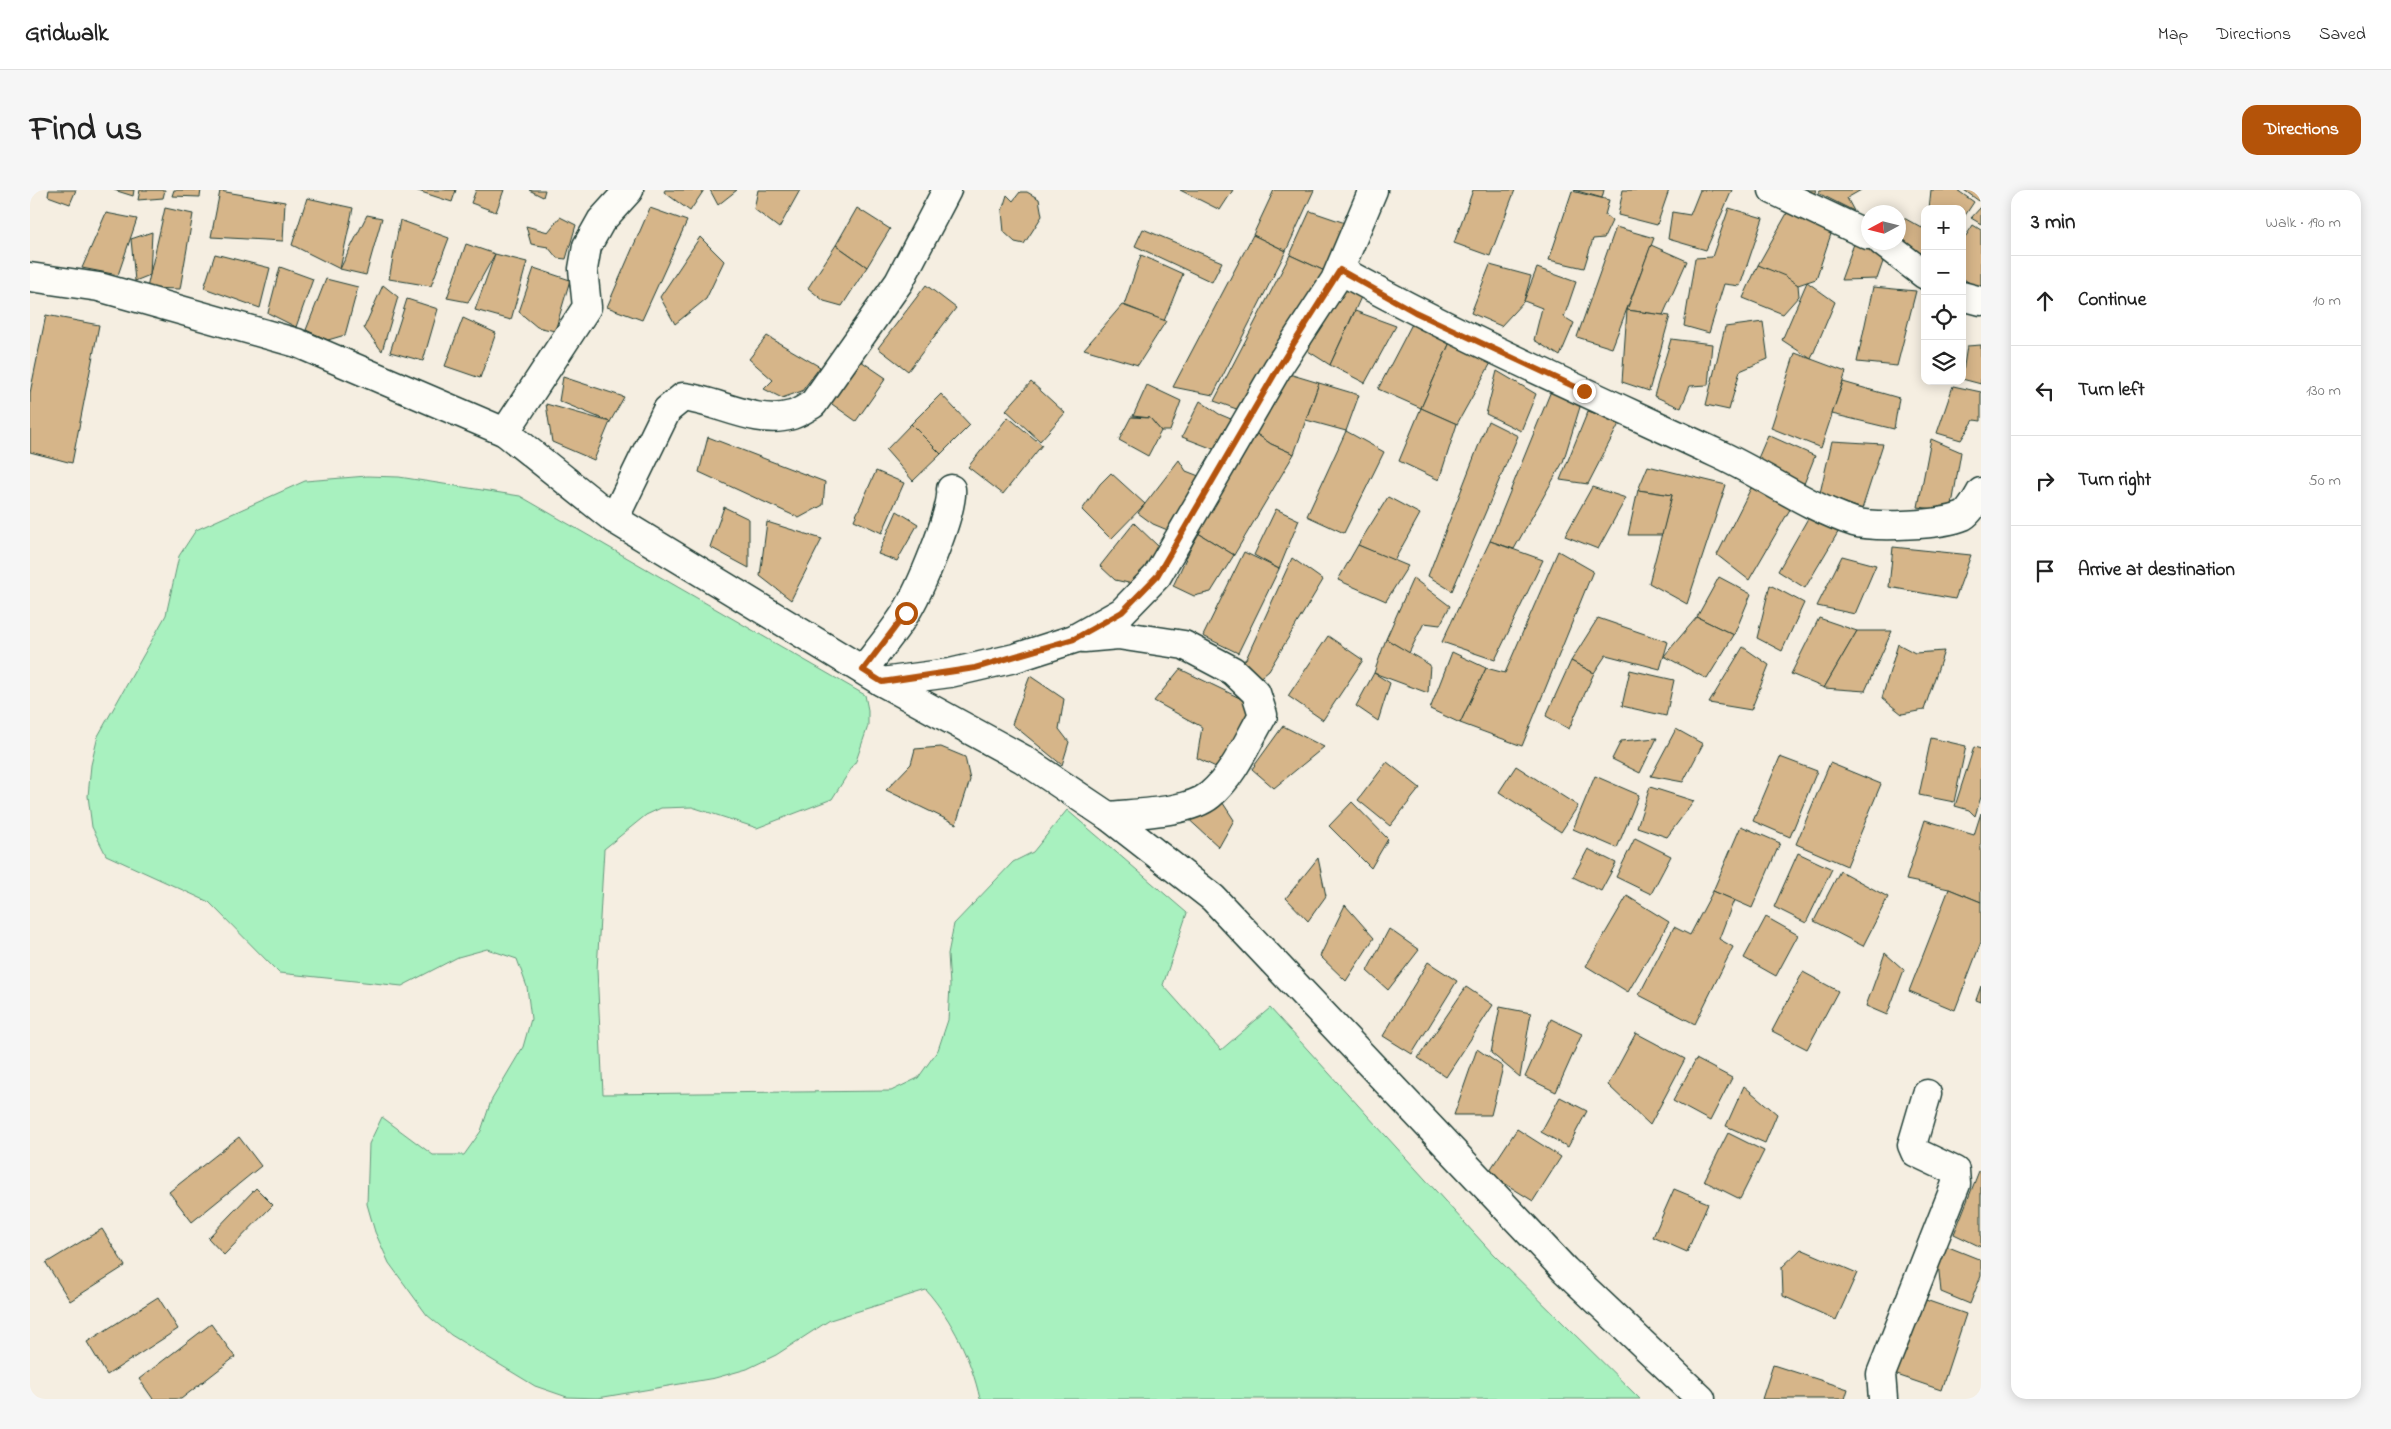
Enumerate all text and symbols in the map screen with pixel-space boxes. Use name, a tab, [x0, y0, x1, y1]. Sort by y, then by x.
text: Gridwalk	[25, 17, 109, 52]
text: Map	[2158, 22, 2188, 48]
text: Directions	[2216, 22, 2291, 48]
text: Saved	[2319, 22, 2366, 48]
text: Find us	[30, 105, 142, 156]
button: Directions	[2242, 105, 2361, 155]
north arrow	[1861, 205, 1906, 250]
map controls	[1921, 205, 1966, 385]
button: +	[1921, 205, 1966, 250]
text: 3 min	[2031, 208, 2075, 238]
text: Walk · 190 m	[2266, 211, 2341, 235]
button: −	[1921, 250, 1966, 295]
icon: ahead	[2031, 287, 2059, 315]
text: Continue	[2078, 287, 2146, 314]
text: 10 m	[2313, 289, 2341, 313]
button: locate	[1921, 295, 1966, 340]
button: layers	[1921, 340, 1966, 385]
icon: left	[2031, 377, 2059, 405]
text: Turn left	[2078, 377, 2145, 404]
text: 130 m	[2306, 379, 2341, 403]
route end	[1573, 380, 1596, 403]
icon: right	[2031, 467, 2059, 495]
text: Turn right	[2078, 467, 2151, 494]
text: 50 m	[2309, 469, 2341, 493]
icon: arrive	[2031, 557, 2059, 585]
text: Arrive at destination	[2078, 557, 2235, 584]
route start	[895, 602, 918, 625]

